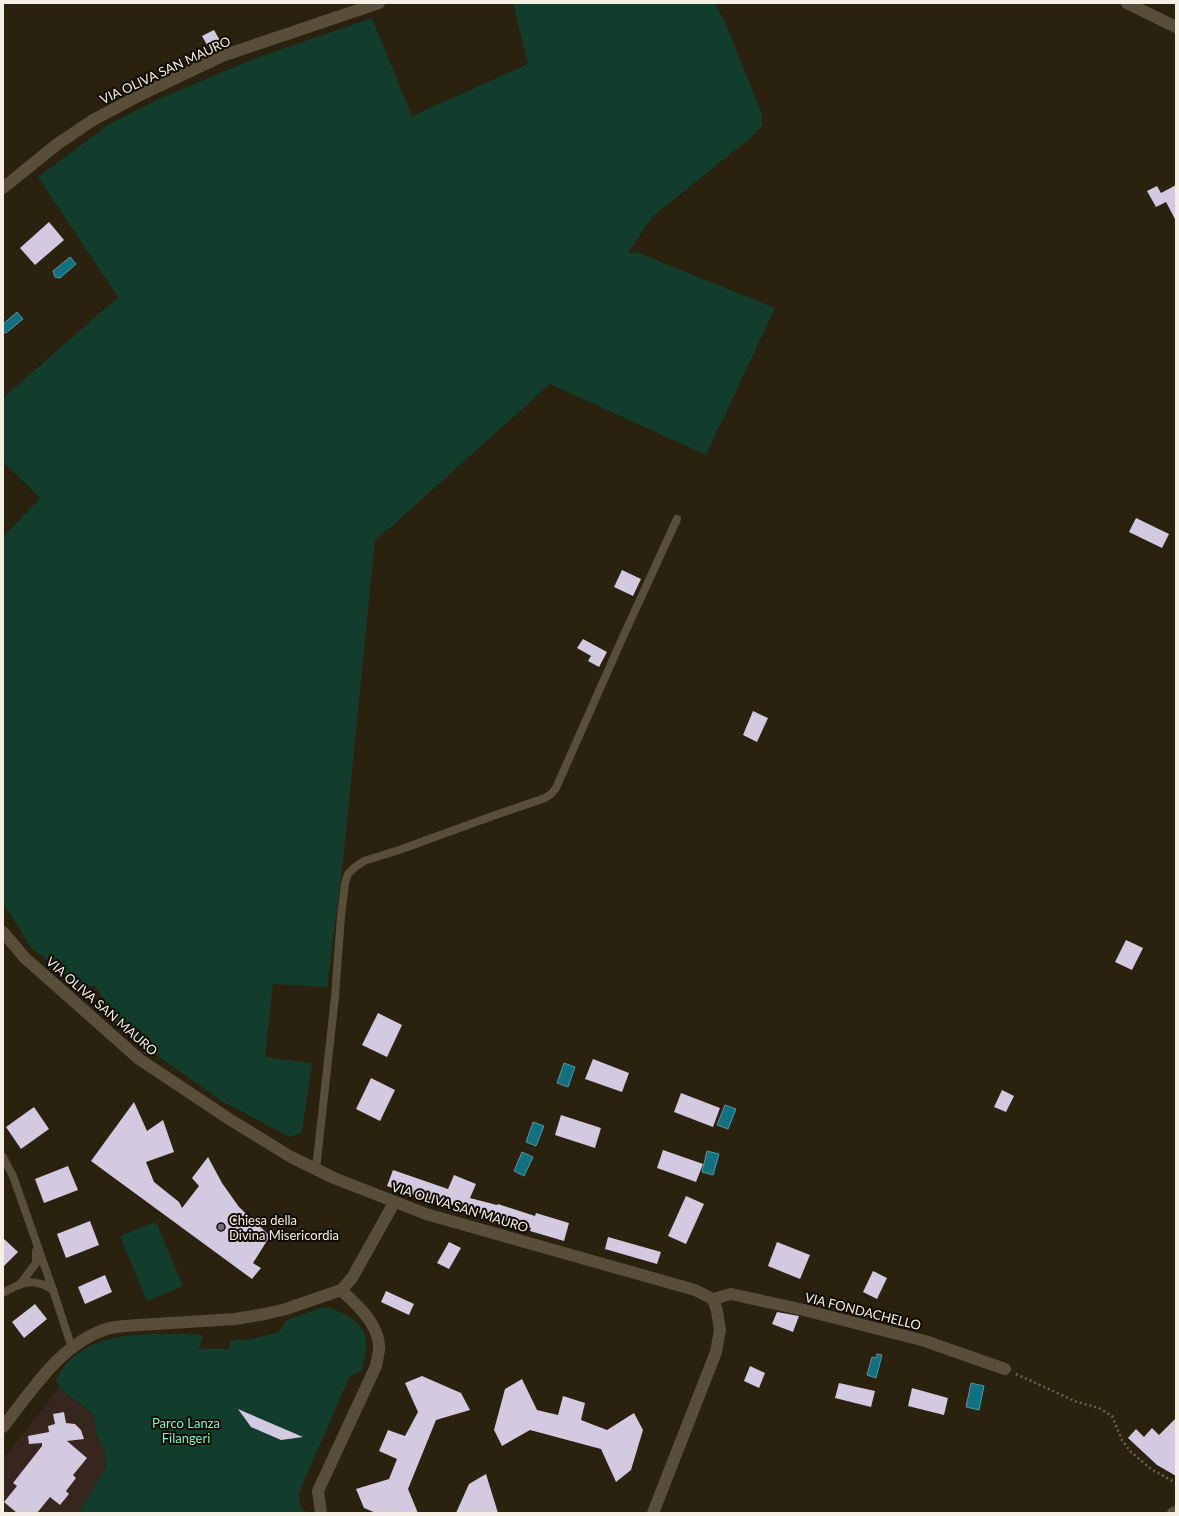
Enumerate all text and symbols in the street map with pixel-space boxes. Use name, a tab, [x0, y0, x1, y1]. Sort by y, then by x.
street label: VIA OLIVA SAN MAURO	[97, 33, 233, 107]
street label: VIA OLIVA SAN MAURO	[43, 953, 161, 1059]
street label: VIA OLIVA SAN MAURO	[390, 1179, 530, 1235]
place label: Chiesa della Divina Misericordia	[229, 1212, 339, 1243]
marker: Chiesa della Divina Misericordia	[216, 1222, 226, 1232]
street label: VIA FONDACHELLO	[803, 1289, 923, 1333]
park label: Parco Lanza Filangeri	[152, 1415, 220, 1446]

